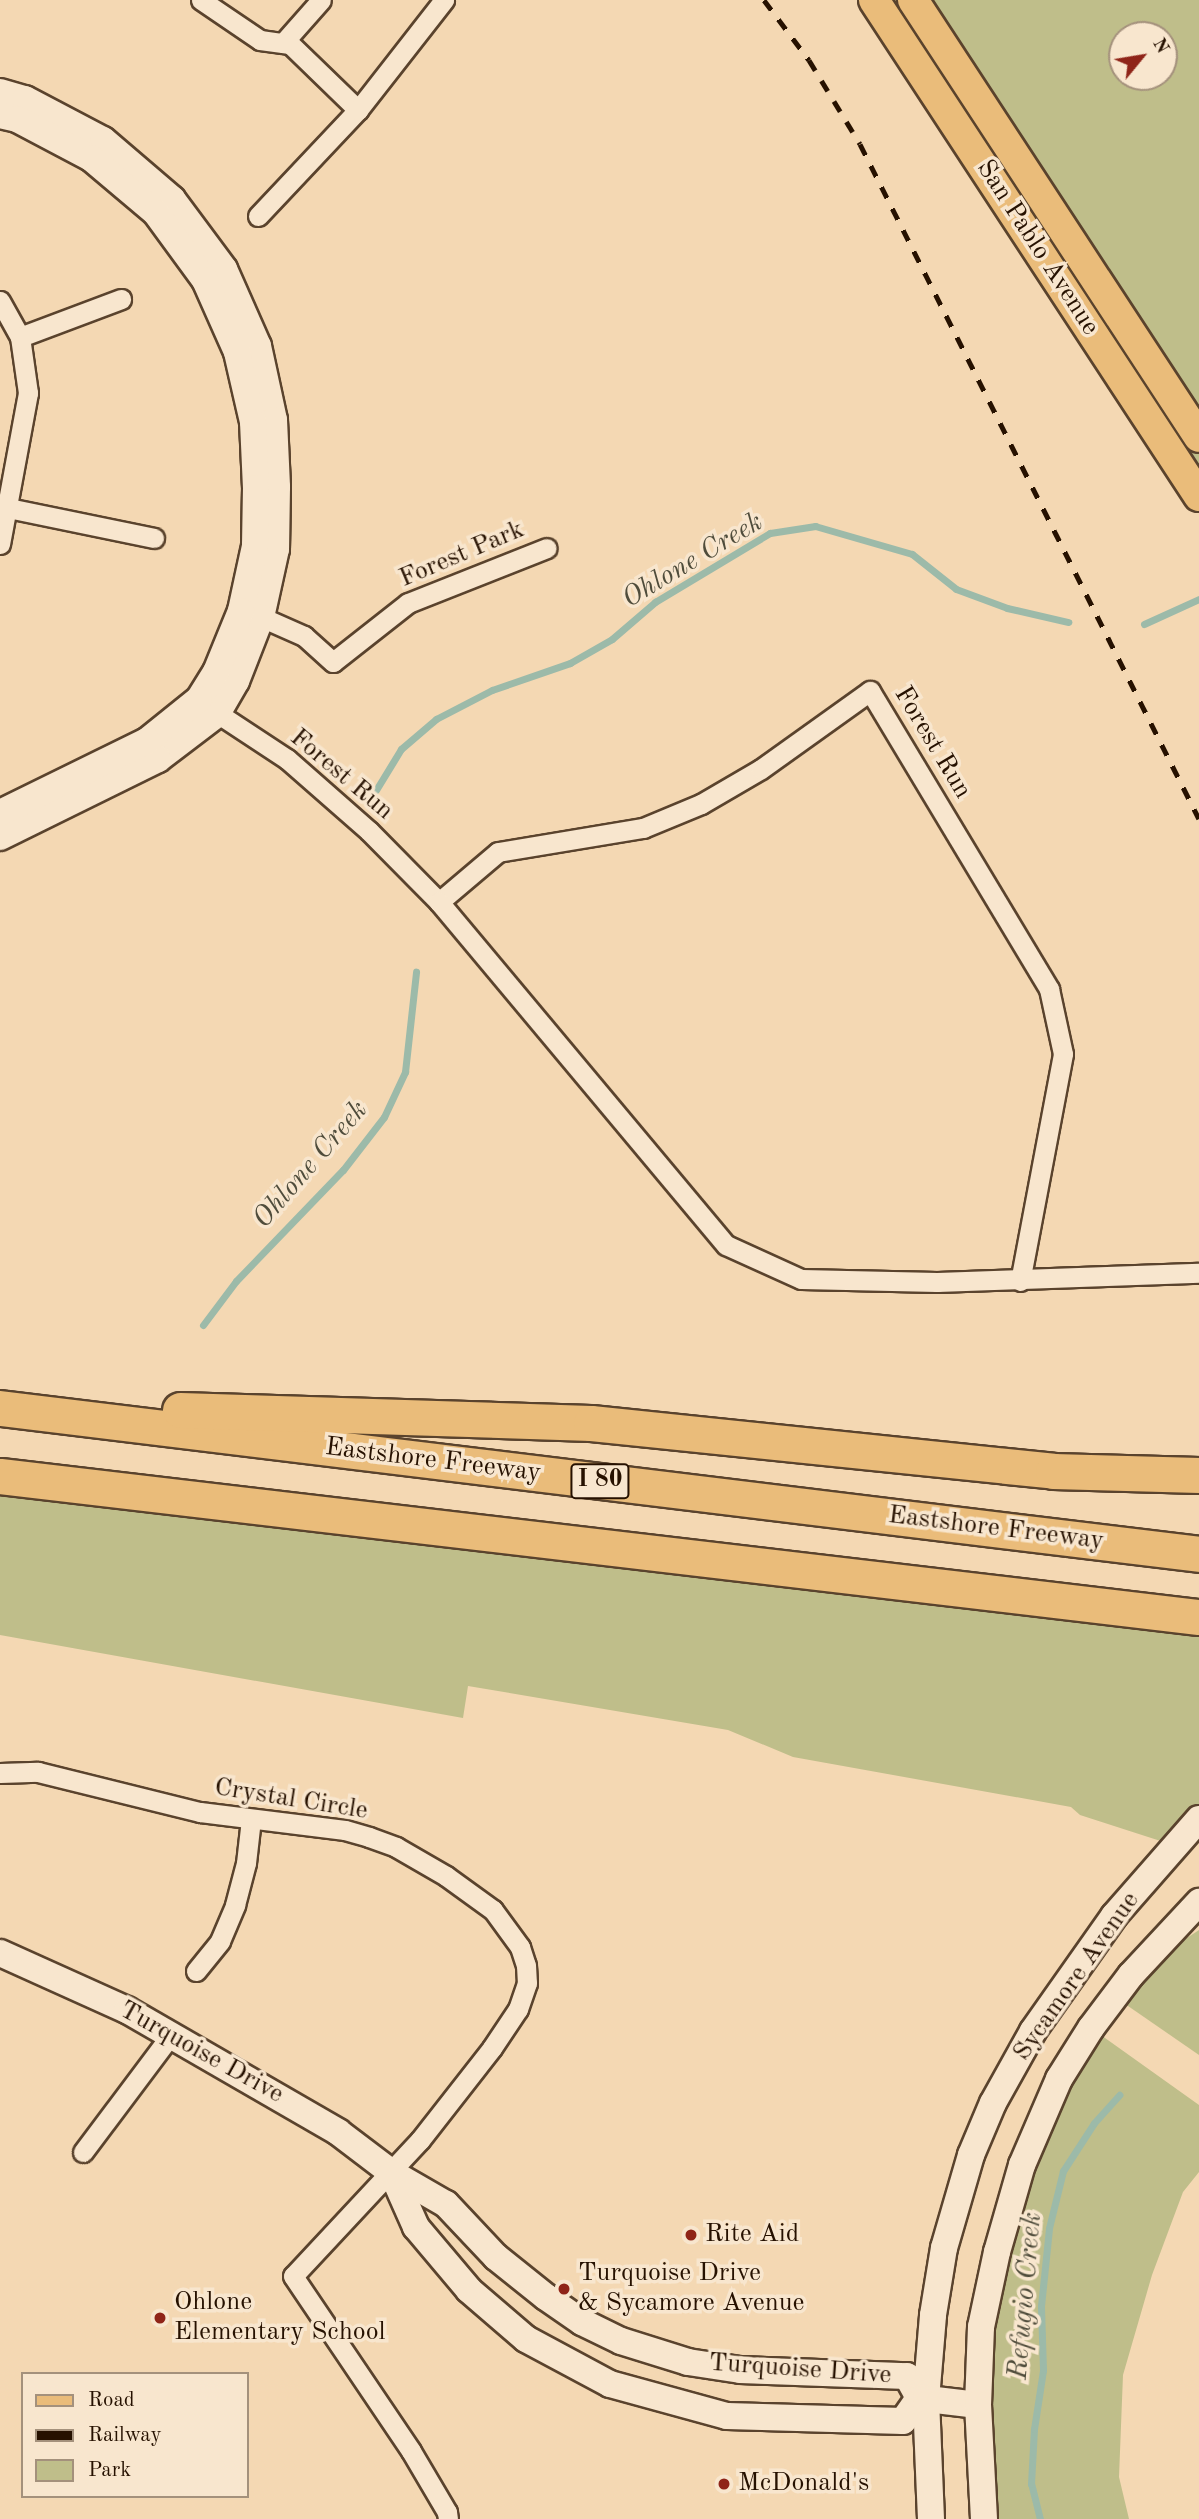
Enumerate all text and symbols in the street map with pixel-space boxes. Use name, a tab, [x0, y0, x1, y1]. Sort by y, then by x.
north arrow	[1108, 21, 1178, 91]
text: N	[1148, 35, 1172, 57]
street label: San Pablo Avenue	[969, 154, 1105, 342]
water label: Ohlone Creek	[617, 506, 769, 616]
street label: Forest Park	[395, 515, 529, 595]
street label: Forest Run	[886, 681, 978, 805]
street label: Forest Run	[283, 723, 399, 827]
water label: Ohlone Creek	[246, 1094, 376, 1236]
street label: Eastshore Freeway	[323, 1432, 543, 1490]
road number: I 80	[570, 1461, 630, 1502]
street label: Eastshore Freeway	[886, 1500, 1106, 1558]
street label: Crystal Circle	[212, 1772, 370, 1828]
street label: Sycamore Avenue	[1007, 1887, 1147, 2067]
street label: Turquoise Drive	[113, 1995, 289, 2111]
water label: Refugio Creek	[1002, 2211, 1050, 2381]
place label: Rite Aid	[705, 2219, 799, 2251]
marker: Rite Aid	[683, 2227, 699, 2243]
place label: Turquoise Drive & Sycamore Avenue	[578, 2258, 805, 2320]
marker: Turquoise Drive & Sycamore Avenue	[556, 2281, 572, 2297]
place label: Ohlone Elementary School	[174, 2287, 386, 2348]
marker: Ohlone Elementary School	[152, 2310, 168, 2326]
street label: Turquoise Drive	[708, 2348, 892, 2392]
legend	[21, 2372, 248, 2498]
text: Road	[88, 2390, 135, 2411]
text: Railway	[88, 2425, 162, 2446]
text: Park	[88, 2460, 131, 2481]
place label: McDonald's	[738, 2468, 869, 2500]
marker: McDonald's	[716, 2476, 732, 2492]

